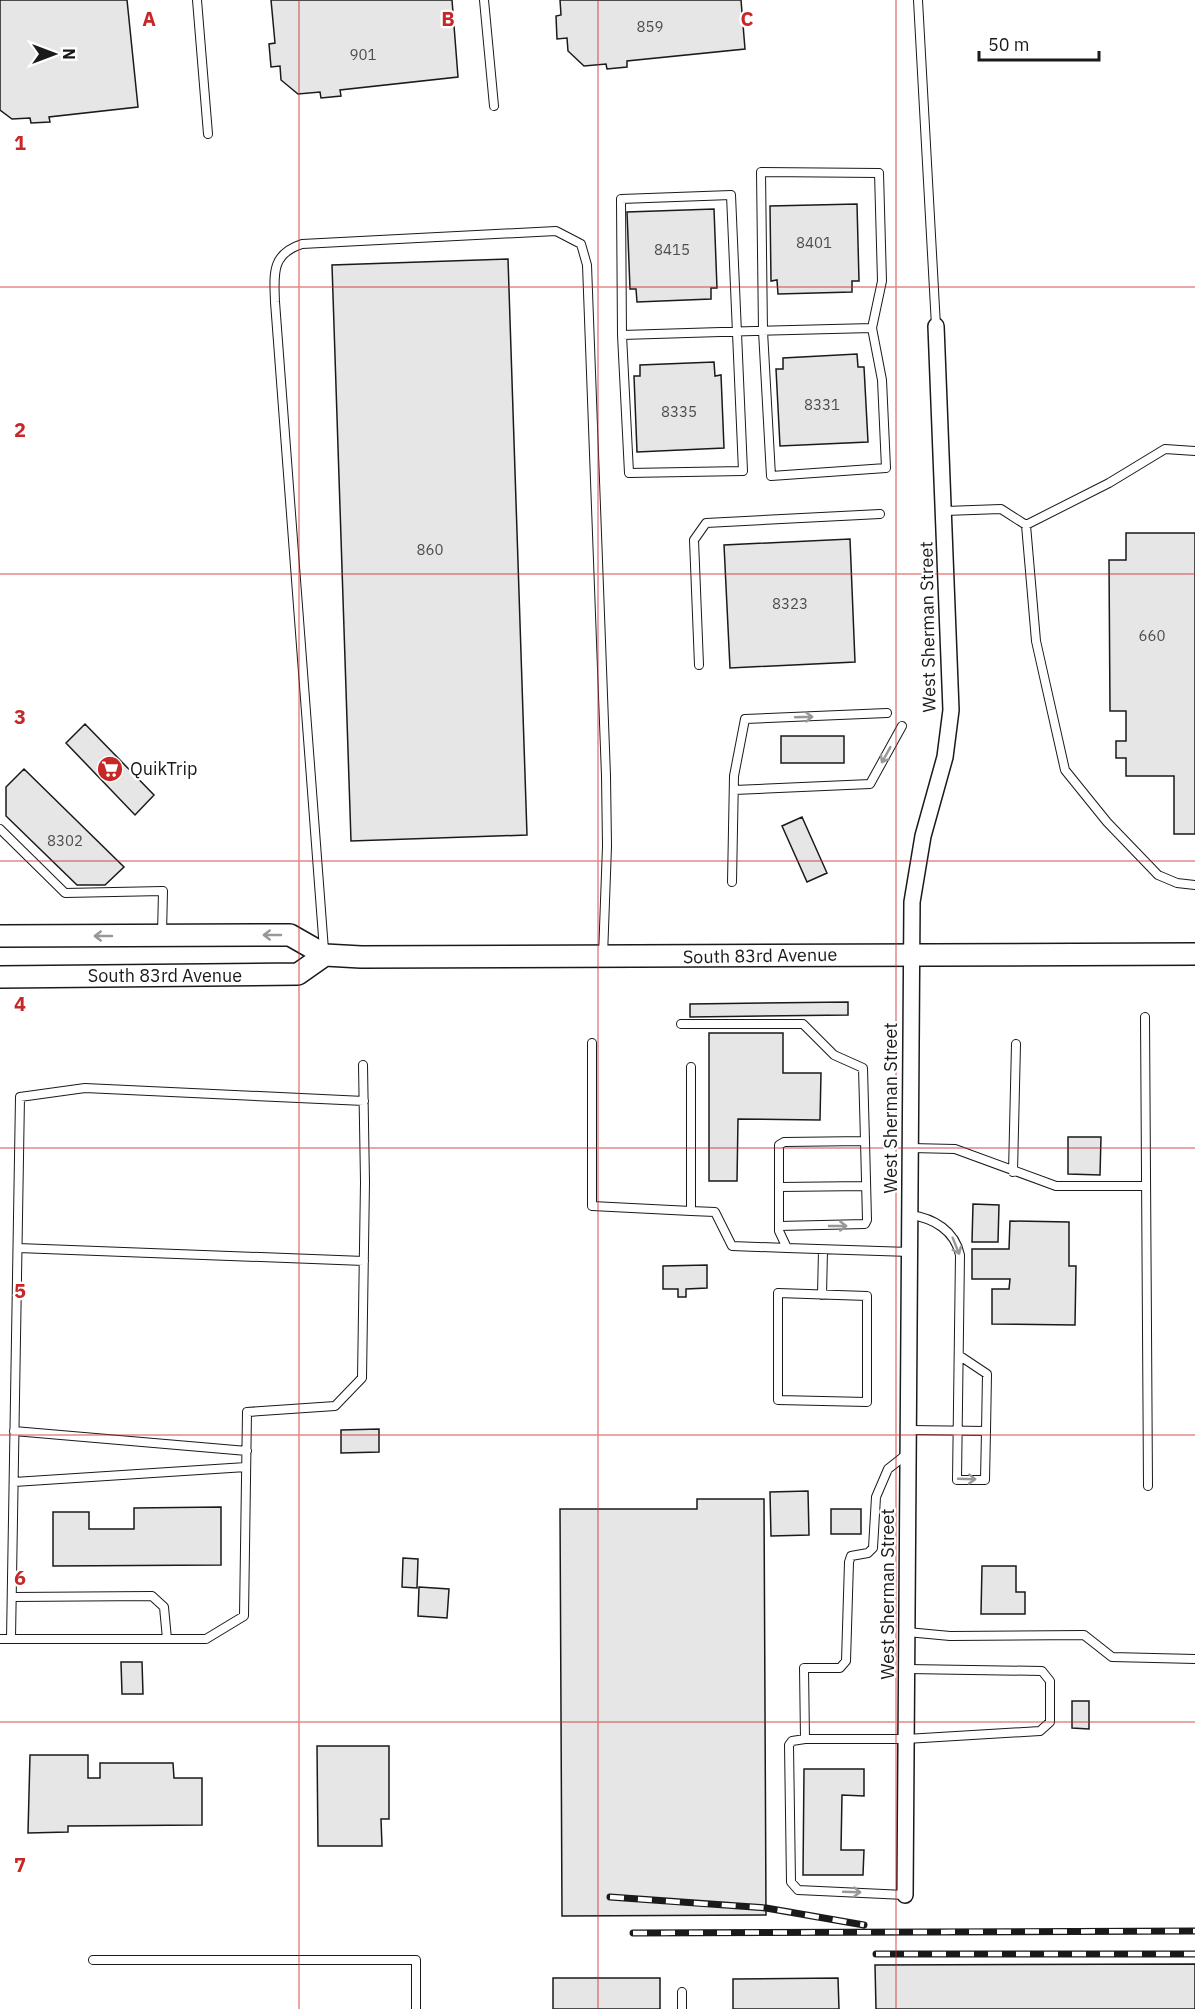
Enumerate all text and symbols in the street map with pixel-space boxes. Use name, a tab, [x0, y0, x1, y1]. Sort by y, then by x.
text: A	[142, 5, 156, 32]
text: B	[441, 5, 455, 32]
text: C	[740, 5, 754, 32]
house number: 859	[636, 17, 664, 36]
north arrow	[24, 24, 84, 84]
scale bar	[979, 24, 1099, 62]
text: 50 m	[988, 33, 1030, 56]
house number: 901	[349, 45, 377, 64]
text: N	[59, 48, 79, 60]
text: 1	[14, 129, 26, 156]
house number: 8401	[796, 233, 832, 252]
house number: 8415	[654, 240, 690, 259]
house number: 8331	[804, 395, 840, 414]
house number: 8335	[661, 402, 697, 421]
text: 2	[14, 416, 26, 443]
house number: 860	[416, 540, 444, 559]
street label: West Sherman Street	[915, 541, 940, 713]
house number: 8323	[772, 594, 808, 613]
house number: 660	[1138, 626, 1166, 645]
text: 3	[14, 703, 26, 730]
one-way arrow	[793, 711, 813, 722]
one-way arrow	[880, 745, 891, 763]
supermarket icon: QuikTrip	[95, 754, 125, 784]
place label: QuikTrip	[130, 757, 197, 780]
house number: 8302	[47, 831, 83, 850]
one-way arrow	[262, 929, 282, 941]
one-way arrow	[94, 930, 114, 942]
street label: South 83rd Avenue	[683, 943, 838, 968]
street label: South 83rd Avenue	[88, 964, 242, 987]
text: 4	[14, 990, 26, 1017]
street label: West Sherman Street	[879, 1022, 902, 1194]
one-way arrow	[827, 1220, 847, 1232]
one-way arrow	[951, 1236, 962, 1255]
text: 5	[14, 1277, 26, 1304]
one-way arrow	[957, 1474, 976, 1485]
street label: West Sherman Street	[876, 1508, 899, 1680]
text: 6	[14, 1564, 26, 1591]
text: 7	[14, 1851, 26, 1878]
one-way arrow	[841, 1887, 861, 1898]

